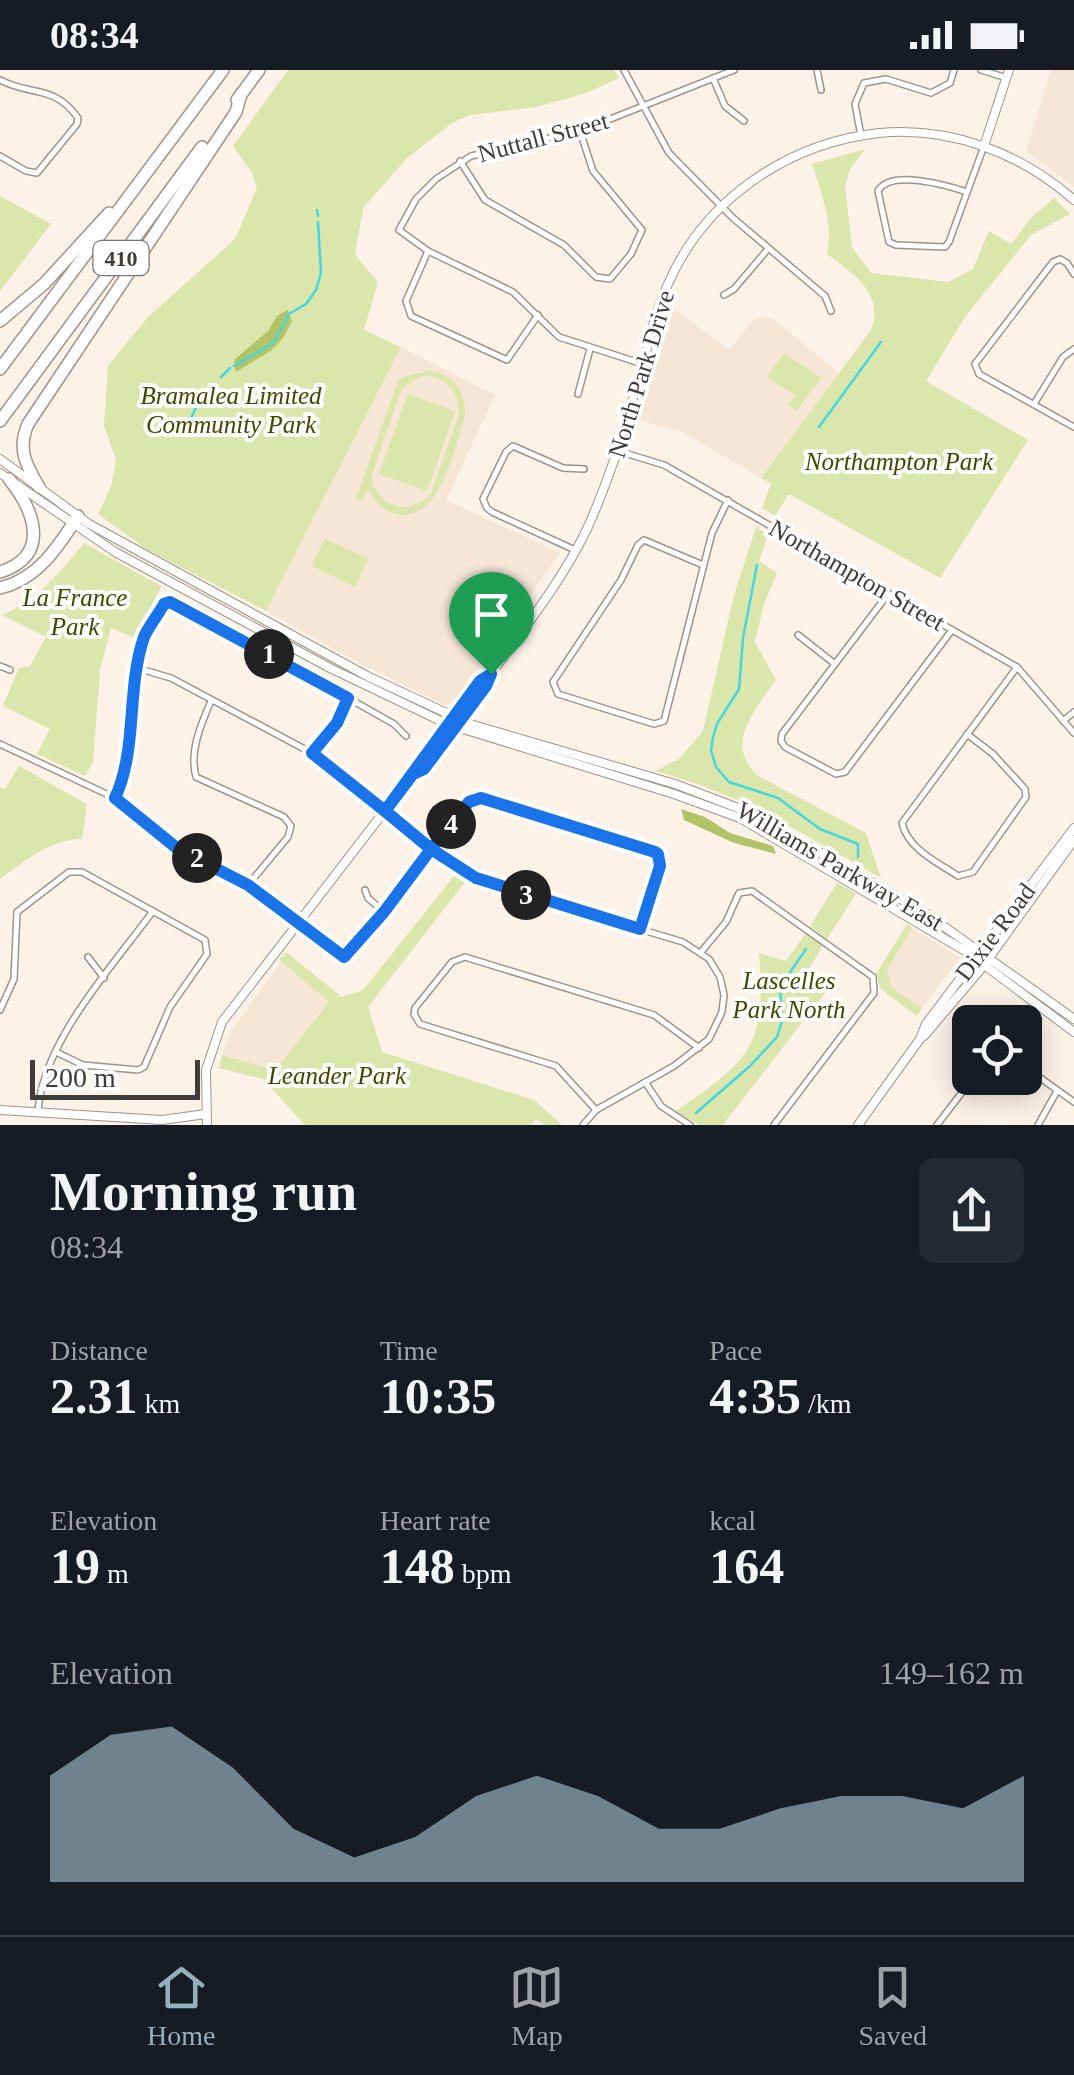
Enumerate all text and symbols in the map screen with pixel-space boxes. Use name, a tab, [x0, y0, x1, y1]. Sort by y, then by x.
text: 08:34	[50, 14, 139, 56]
street label: Nuttall Street	[475, 107, 611, 167]
road number: 410	[94, 241, 148, 275]
street label: North Park Drive	[603, 287, 679, 461]
park label: Bramalea Limited Community Park	[140, 382, 322, 438]
park label: Northampton Park	[804, 448, 994, 475]
street label: Northampton Street	[765, 514, 949, 636]
pin	[449, 572, 534, 675]
park label: La France Park	[22, 584, 127, 640]
icon: arrive	[464, 587, 519, 642]
pin: 1	[244, 629, 294, 679]
text: 1	[262, 638, 276, 669]
street label: Williams Parkway East	[732, 796, 948, 936]
pin: 4	[426, 799, 476, 849]
text: 4	[444, 808, 458, 839]
pin: 2	[172, 833, 222, 883]
text: 2	[190, 842, 204, 873]
pin: 3	[501, 870, 551, 920]
street label: Dixie Road	[950, 878, 1041, 986]
text: 3	[519, 879, 533, 910]
park label: Lascelles Park North	[731, 967, 846, 1023]
map controls	[952, 1005, 1042, 1095]
button: locate	[952, 1005, 1042, 1095]
scale bar	[30, 1055, 200, 1100]
text: 200 m	[45, 1062, 116, 1093]
park label: Leander Park	[267, 1062, 407, 1089]
button: share	[919, 1158, 1024, 1263]
text: Morning run	[50, 1161, 357, 1222]
text: 08:34	[50, 1229, 123, 1265]
text: Distance	[50, 1335, 148, 1366]
text: Time	[380, 1335, 438, 1366]
text: Pace	[709, 1335, 762, 1366]
text: 2.31	[50, 1368, 138, 1424]
text: 10:35	[380, 1368, 496, 1424]
text: 4:35	[709, 1368, 801, 1424]
text: km	[138, 1388, 180, 1419]
text: /km	[801, 1388, 852, 1419]
text: Elevation	[50, 1505, 157, 1536]
text: Heart rate	[380, 1505, 491, 1536]
text: kcal	[709, 1505, 756, 1536]
text: 19	[50, 1538, 100, 1594]
text: 148	[380, 1538, 455, 1594]
text: 164	[709, 1538, 784, 1594]
text: m	[100, 1558, 129, 1589]
text: bpm	[455, 1558, 511, 1589]
text: Elevation	[50, 1655, 173, 1691]
text: 149–162 m	[879, 1655, 1024, 1691]
tab: Home	[147, 1960, 215, 2052]
tab: Map	[509, 1960, 564, 2052]
tab: Saved	[859, 1960, 927, 2052]

